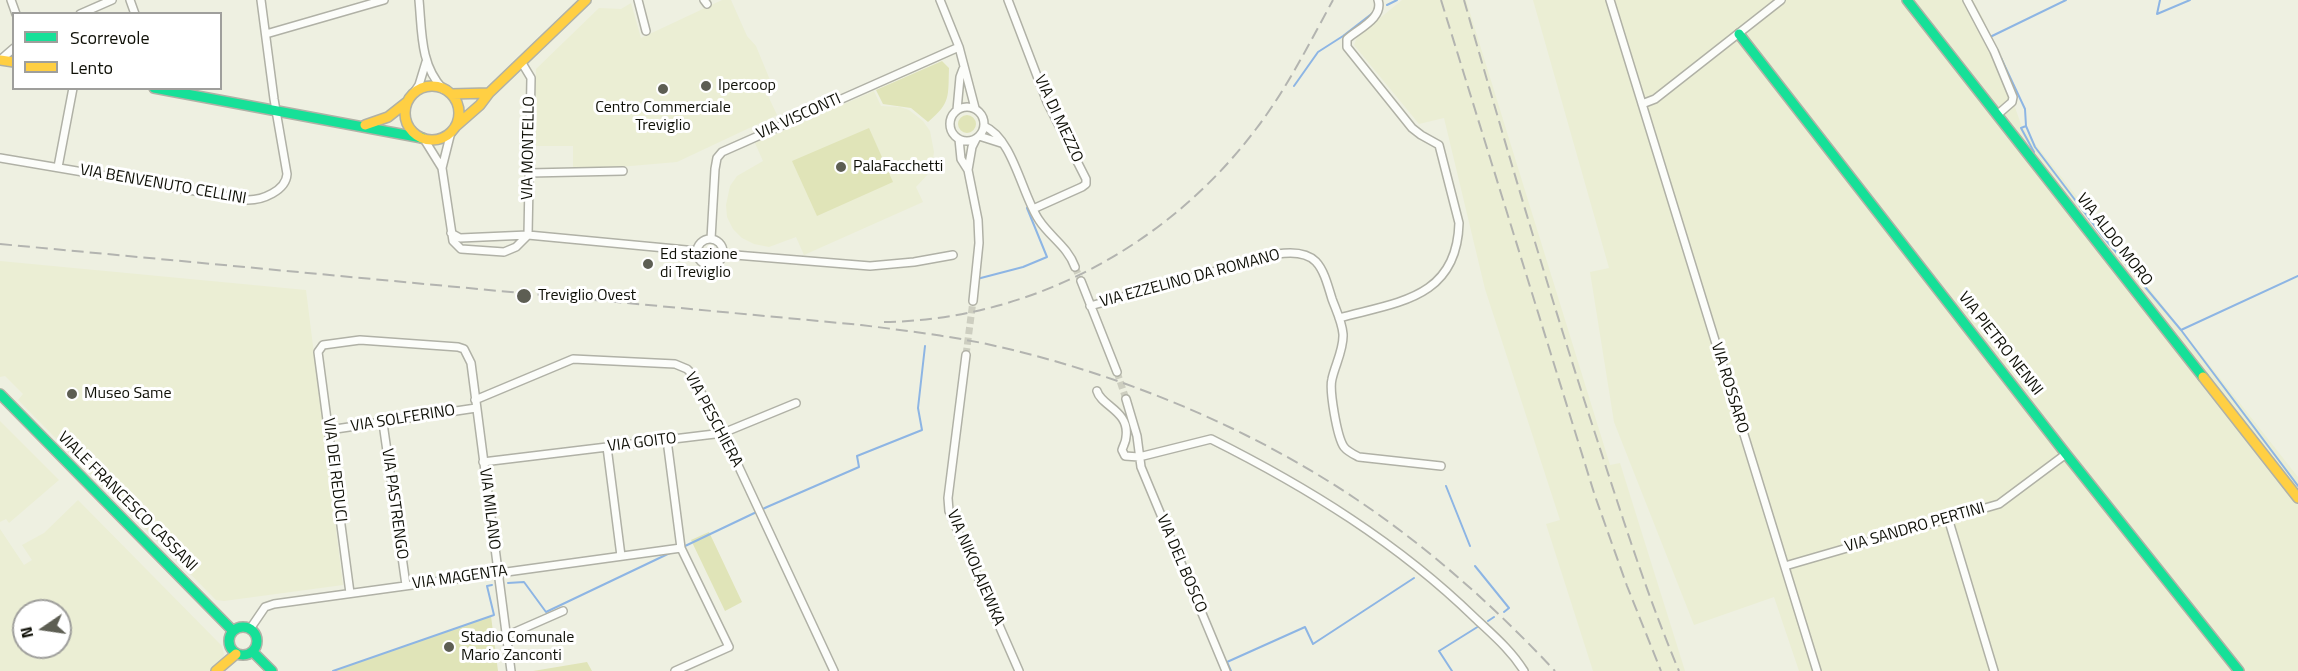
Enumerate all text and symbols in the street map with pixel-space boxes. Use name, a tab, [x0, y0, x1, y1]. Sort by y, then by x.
legend	[12, 12, 222, 90]
text: Scorrevole	[70, 24, 149, 51]
text: Lento	[70, 54, 113, 81]
street label: VIA DI MEZZO	[1029, 72, 1087, 166]
place label: Ipercoop	[718, 76, 776, 96]
marker: Ipercoop	[699, 79, 713, 93]
marker: Centro Commerciale Treviglio	[656, 82, 670, 96]
street label: VIA VISCONTI	[754, 90, 844, 144]
street label: VIA MONTELLO	[518, 96, 540, 200]
place label: Centro Commerciale Treviglio	[595, 98, 731, 136]
place label: PalaFacchetti	[853, 157, 943, 177]
marker: PalaFacchetti	[834, 160, 848, 174]
street label: VIA BENVENUTO CELLINI	[78, 161, 248, 209]
street label: VIA ALDO MORO	[2072, 190, 2156, 290]
place label: Ed stazione di Treviglio	[660, 245, 738, 283]
street label: VIA EZZELINO DA ROMANO	[1098, 246, 1282, 312]
marker: Ed stazione di Treviglio	[641, 257, 655, 271]
place label: Treviglio Ovest	[538, 286, 636, 306]
marker: Treviglio Ovest	[515, 287, 533, 305]
street label: VIA PIETRO NENNI	[1954, 288, 2046, 400]
street label: VIA ROSSARO	[1706, 340, 1752, 436]
street label: VIA PESCHIERA	[680, 369, 746, 471]
place label: Museo Same	[84, 384, 172, 404]
marker: Museo Same	[65, 387, 79, 401]
street label: VIA SOLFERINO	[349, 401, 457, 437]
street label: VIA DEI REDUCI	[318, 417, 350, 523]
street label: VIALE FRANCESCO CASSANI	[53, 428, 201, 576]
street label: VIA GOITO	[606, 429, 678, 457]
street label: VIA PASTRENGO	[377, 447, 411, 561]
street label: VIA MILANO	[474, 467, 504, 551]
street label: VIA SANDRO PERTINI	[1843, 499, 1987, 557]
street label: VIA NIKOLAJEWKA	[942, 507, 1008, 629]
street label: VIA DEL BOSCO	[1152, 512, 1210, 616]
street label: VIA MAGENTA	[411, 562, 509, 594]
north arrow	[12, 599, 72, 659]
text: N	[13, 624, 39, 641]
place label: Stadio Comunale Mario Zanconti	[461, 628, 574, 666]
marker: Stadio Comunale Mario Zanconti	[442, 640, 456, 654]

